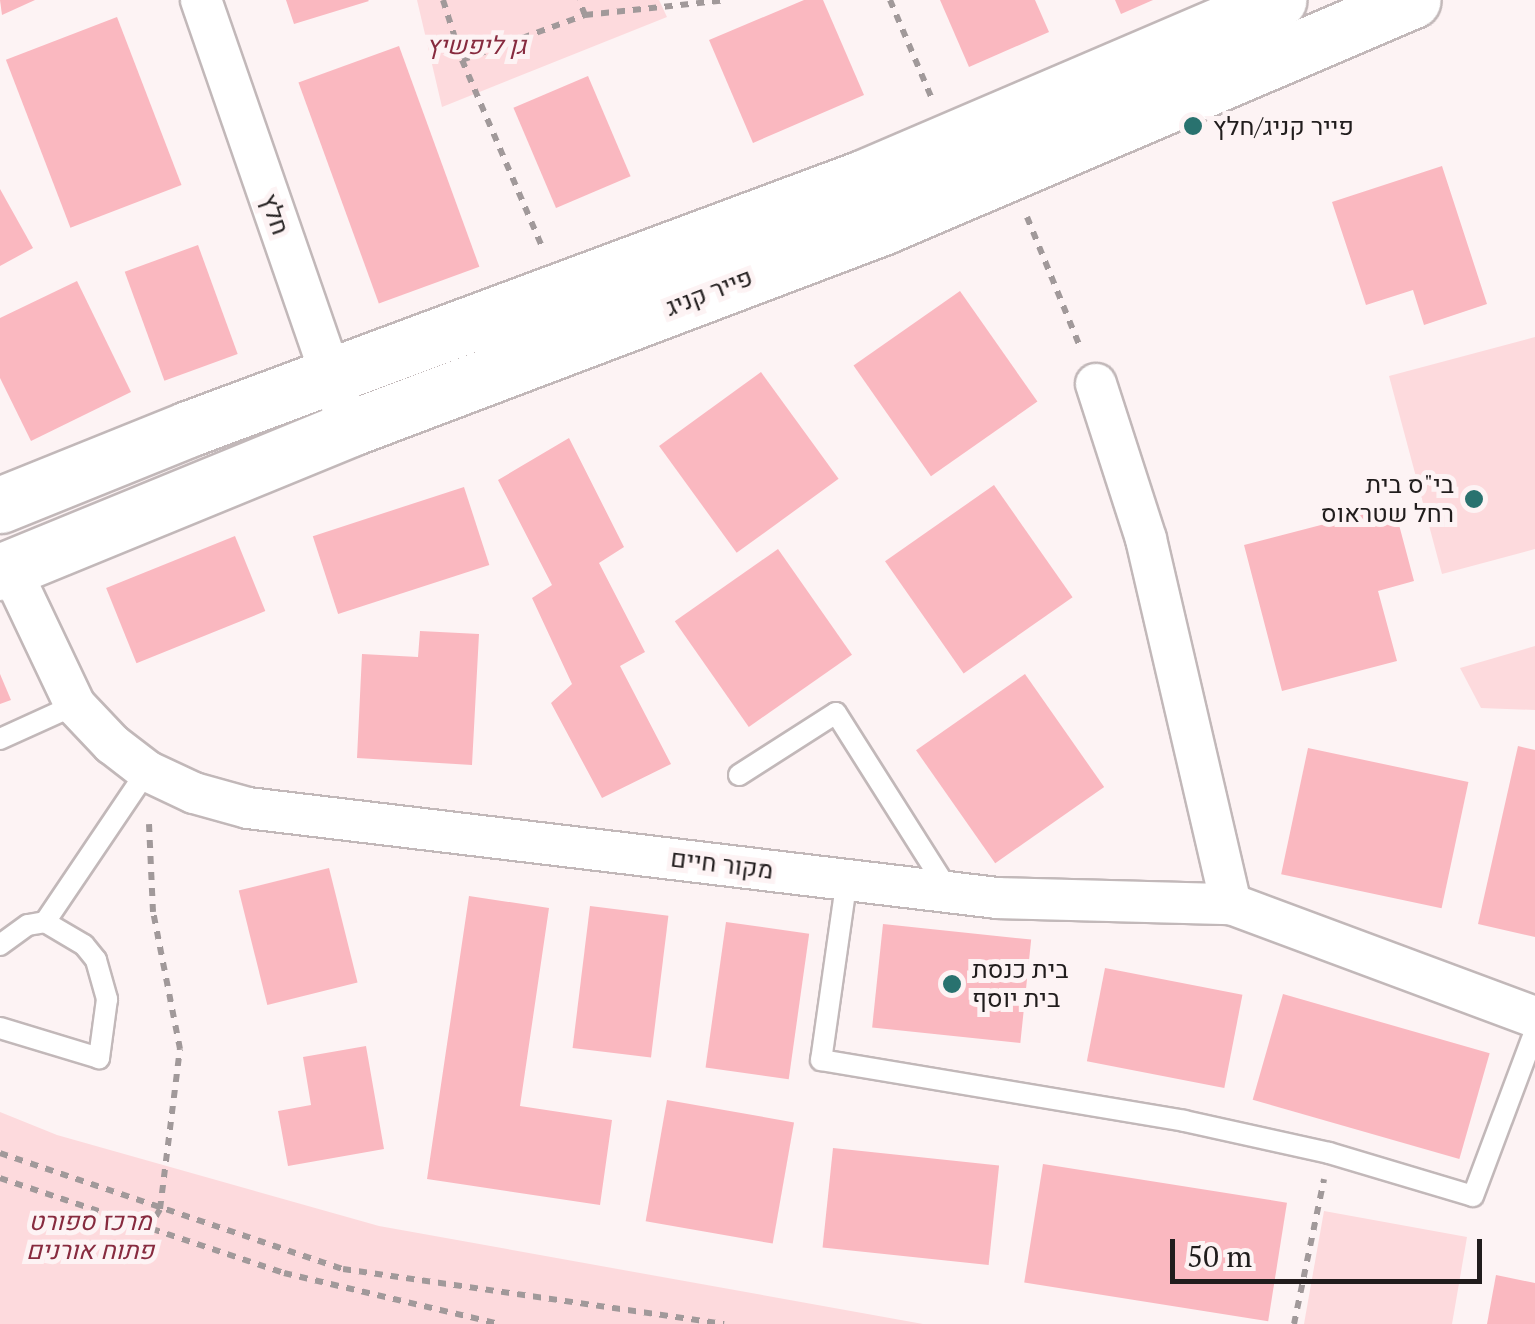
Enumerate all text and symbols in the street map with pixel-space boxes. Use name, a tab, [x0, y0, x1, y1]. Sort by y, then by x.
park label: גן ליפשיץ	[426, 30, 526, 60]
place label: פייר קניג/חלץ	[1213, 111, 1354, 141]
marker: פייר קניג/חלץ	[1182, 115, 1204, 137]
street label: חלץ	[254, 190, 296, 238]
street label: פייר קניג	[661, 262, 757, 322]
place label: בי"ס בית רחל שטראוס	[1321, 470, 1454, 529]
marker: בי"ס בית רחל שטראוס	[1463, 488, 1485, 510]
street label: מקור חיים	[669, 843, 775, 885]
place label: בית כנסת בית יוסף	[972, 955, 1068, 1014]
marker: בית כנסת בית יוסף	[941, 973, 963, 995]
park label: מרכז ספורט פתוח אורנים	[26, 1207, 154, 1266]
scale bar	[1175, 1219, 1488, 1281]
text: 50 m	[1187, 1236, 1252, 1276]

